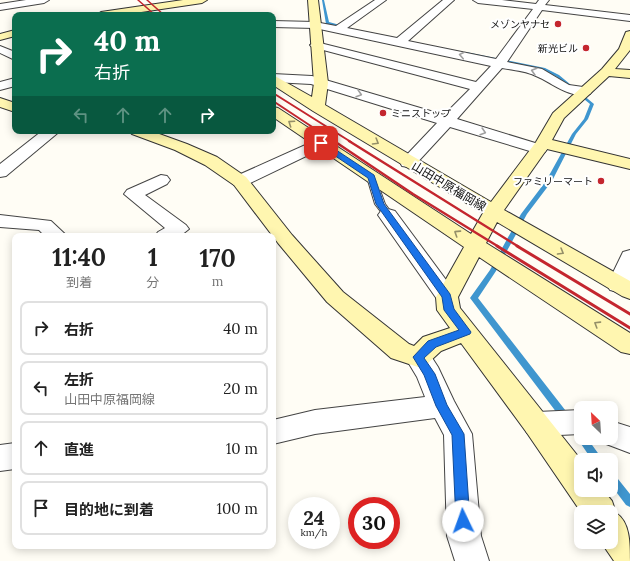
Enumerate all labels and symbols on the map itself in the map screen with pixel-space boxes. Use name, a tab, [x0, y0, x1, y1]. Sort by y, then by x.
place label: メゾンヤナセ	[490, 18, 550, 31]
marker: メゾンヤナセ	[553, 19, 563, 29]
place label: 新光ビル	[538, 42, 578, 55]
marker: 新光ビル	[581, 43, 591, 53]
one-way arrow	[458, 52, 465, 60]
one-way arrow	[531, 67, 538, 76]
one-way arrow	[355, 89, 362, 98]
place label: ミニストップ	[391, 107, 451, 120]
marker: ミニストップ	[378, 108, 388, 118]
one-way arrow	[288, 120, 295, 128]
pin	[304, 126, 338, 160]
one-way arrow	[479, 127, 486, 136]
one-way arrow	[371, 138, 378, 145]
street label: 山田中原福岡線	[409, 158, 489, 214]
place label: ファミリーマート	[513, 175, 593, 188]
marker: ファミリーマート	[596, 176, 606, 186]
one-way arrow	[455, 231, 462, 238]
one-way arrow	[557, 247, 564, 254]
one-way arrow	[594, 321, 601, 329]
north arrow	[574, 401, 618, 445]
speed limit sign: 30	[348, 497, 400, 549]
position arrow	[442, 500, 484, 542]

